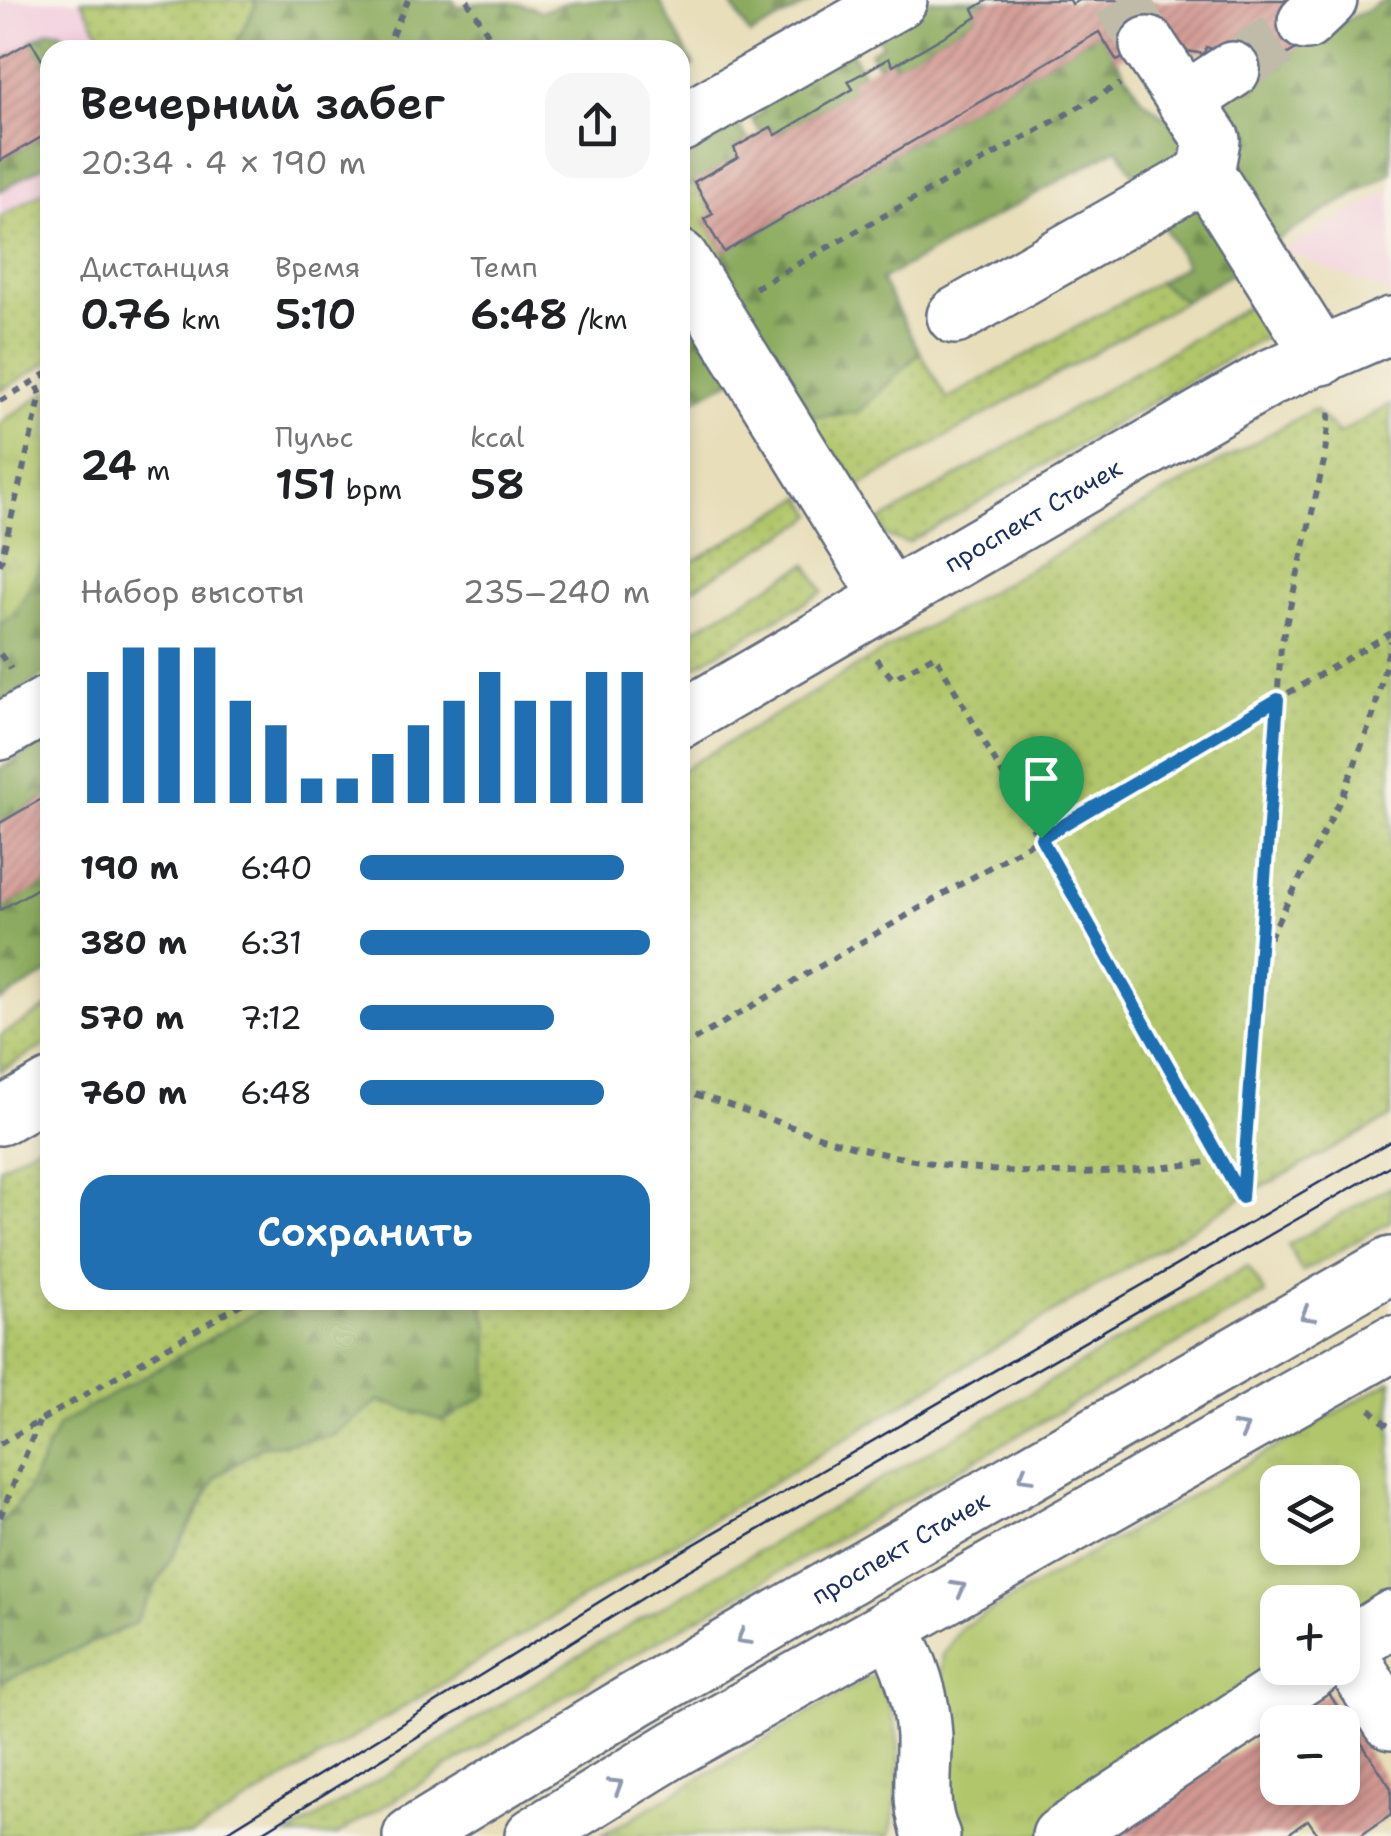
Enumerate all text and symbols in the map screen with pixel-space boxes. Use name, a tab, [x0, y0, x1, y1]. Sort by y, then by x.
text: Вечерний забег	[80, 73, 445, 133]
button: share	[545, 73, 650, 178]
text: 20:34 · 4 × 190 m	[80, 141, 366, 184]
text: Дистанция	[80, 248, 230, 286]
text: Время	[275, 248, 360, 286]
text: Темп	[470, 248, 538, 286]
text: 0.76	[80, 286, 171, 342]
text: 5:10	[275, 286, 357, 342]
text: 6:48	[470, 286, 568, 342]
text: km	[171, 300, 221, 338]
text: /km	[568, 300, 628, 338]
text: Пульс	[275, 418, 354, 456]
text: kcal	[470, 418, 524, 456]
text: 24	[80, 437, 137, 493]
street label: проспект Стачек	[938, 450, 1128, 580]
text: m	[137, 451, 170, 489]
text: 151	[275, 456, 336, 512]
text: 58	[470, 456, 525, 512]
text: bpm	[336, 470, 402, 508]
text: Набор высоты	[80, 570, 305, 613]
text: 235–240 m	[462, 570, 650, 613]
pin	[999, 736, 1084, 839]
icon: arrive	[1014, 751, 1069, 806]
text: 190 m	[80, 846, 179, 889]
text: 6:40	[240, 846, 313, 889]
text: 380 m	[80, 921, 187, 964]
text: 6:31	[240, 921, 302, 964]
text: 570 m	[80, 996, 184, 1039]
text: 7:12	[240, 996, 302, 1039]
text: 760 m	[80, 1071, 187, 1114]
text: 6:48	[240, 1071, 312, 1114]
button: Сохранить	[80, 1175, 650, 1290]
one-way arrow	[1300, 1302, 1318, 1322]
one-way arrow	[1231, 1421, 1249, 1441]
one-way arrow	[1018, 1464, 1036, 1484]
map controls	[1260, 1465, 1360, 1805]
button: layers	[1260, 1465, 1360, 1565]
street label: проспект Стачек	[805, 1483, 995, 1612]
one-way arrow	[948, 1580, 966, 1600]
button: +	[1260, 1585, 1360, 1685]
one-way arrow	[736, 1626, 754, 1646]
button: −	[1260, 1705, 1360, 1805]
one-way arrow	[605, 1778, 623, 1797]

